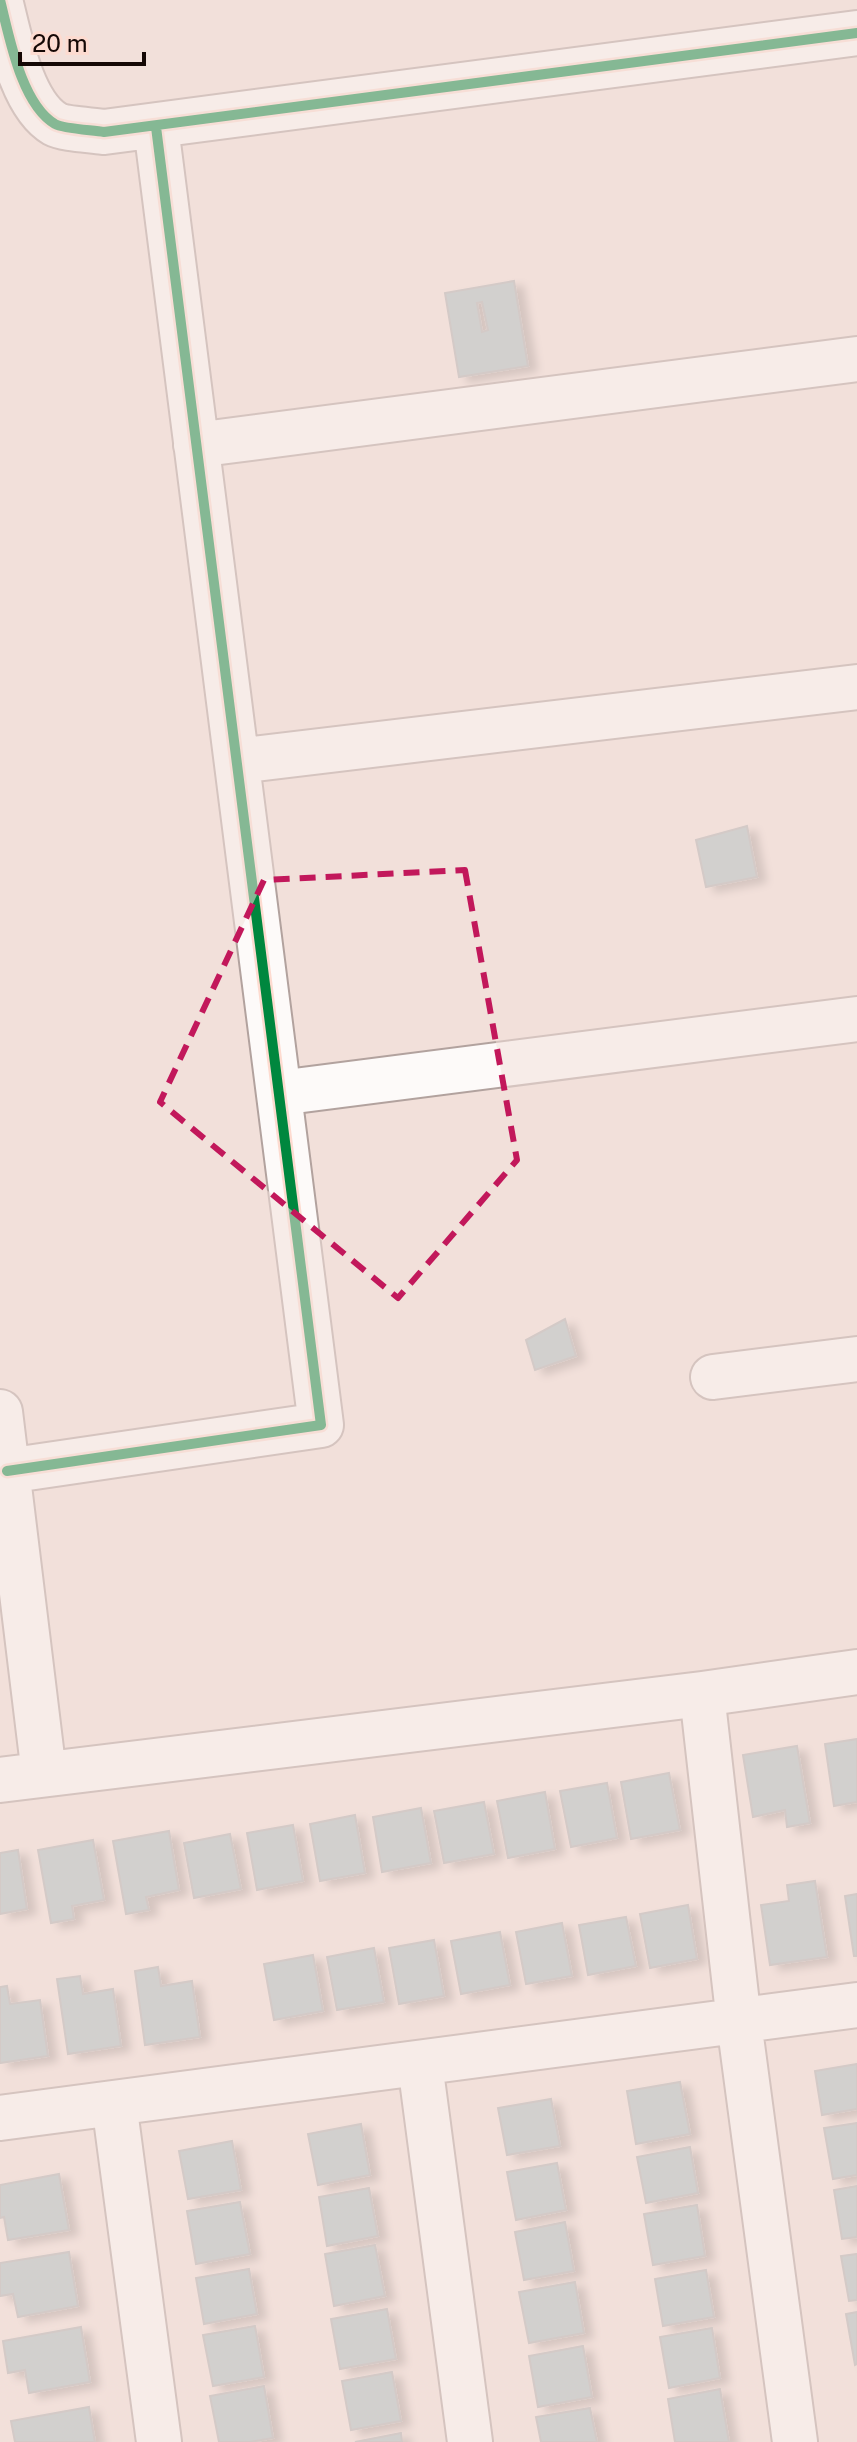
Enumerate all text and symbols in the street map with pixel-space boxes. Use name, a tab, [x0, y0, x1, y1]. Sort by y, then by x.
scale bar	[20, 16, 144, 66]
text: 20 m	[32, 29, 88, 57]

